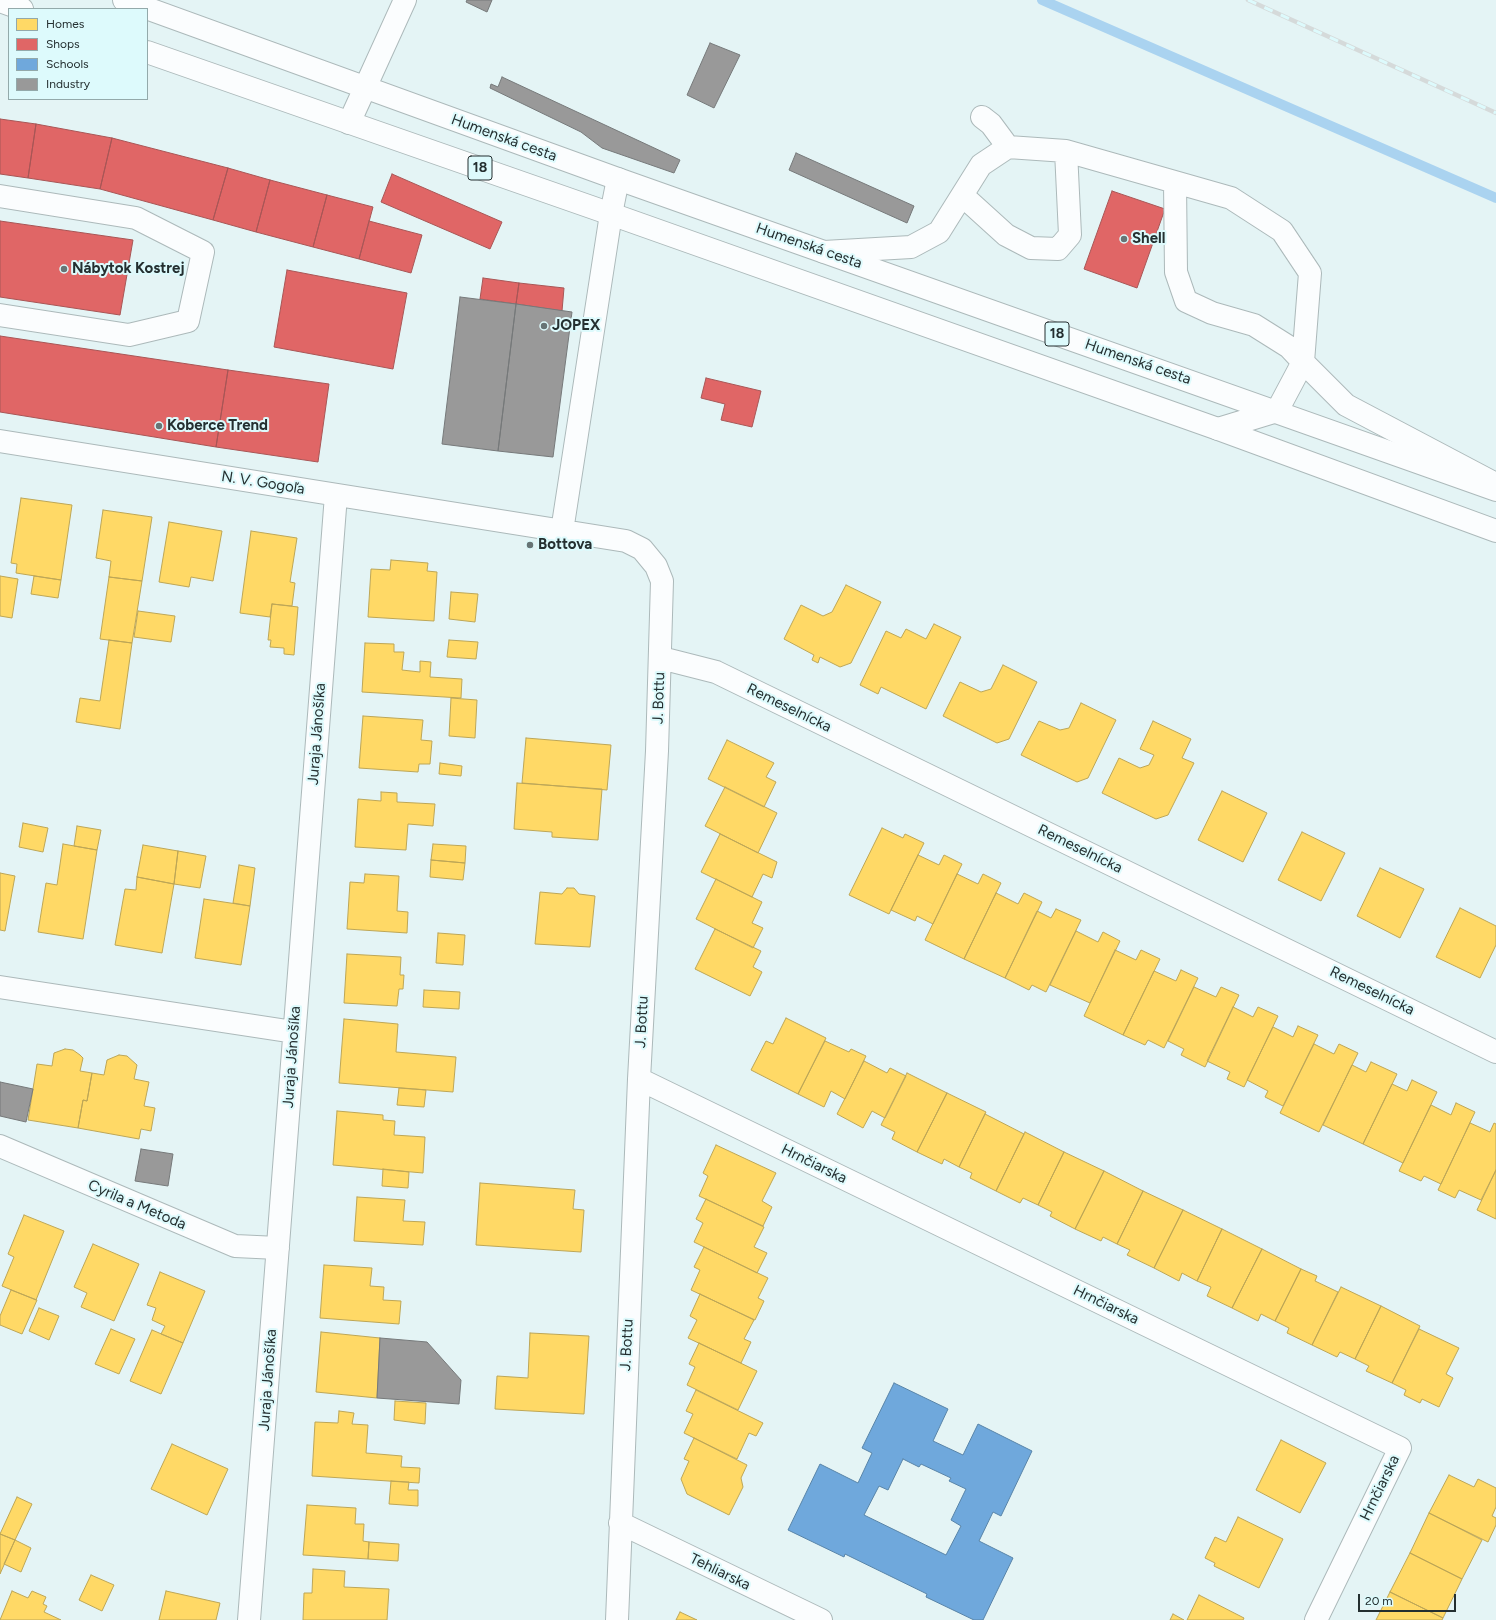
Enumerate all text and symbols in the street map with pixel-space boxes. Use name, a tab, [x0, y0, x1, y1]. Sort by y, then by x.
legend	[8, 8, 148, 100]
text: Homes	[46, 17, 84, 31]
text: Shops	[46, 37, 80, 51]
text: Schools	[46, 57, 89, 71]
text: Industry	[46, 77, 90, 91]
street label: Humenská cesta	[449, 111, 559, 165]
road number: 18	[468, 156, 492, 180]
street label: Humenská cesta	[754, 219, 864, 273]
place label: Shell	[1132, 230, 1165, 248]
marker: Shell	[1119, 234, 1129, 244]
place label: Nábytok Kostrej	[72, 260, 185, 278]
marker: Nábytok Kostrej	[59, 264, 69, 274]
place label: JOPEX	[552, 317, 600, 335]
marker: JOPEX	[539, 321, 549, 331]
road number: 18	[1045, 322, 1069, 346]
street label: Humenská cesta	[1083, 335, 1193, 389]
place label: Koberce Trend	[167, 417, 268, 435]
marker: Koberce Trend	[154, 421, 164, 431]
street label: N. V. Gogoľa	[220, 468, 306, 498]
place label: Bottova	[538, 536, 592, 554]
marker: Bottova	[525, 540, 535, 550]
street label: J. Bottu	[649, 672, 669, 724]
street label: Remeselnícka	[744, 680, 834, 736]
street label: Juraja Jánošíka	[304, 683, 330, 785]
street label: Remeselnícka	[1035, 821, 1125, 877]
street label: Remeselnícka	[1327, 963, 1417, 1019]
street label: J. Bottu	[632, 996, 652, 1048]
street label: Juraja Jánošíka	[279, 1006, 305, 1108]
street label: Hrnčiarska	[778, 1140, 850, 1188]
street label: Cyrila a Metoda	[85, 1176, 189, 1234]
street label: Hrnčiarska	[1070, 1281, 1142, 1329]
street label: J. Bottu	[617, 1319, 637, 1371]
street label: Juraja Jánošíka	[255, 1329, 281, 1431]
street label: Hrnčiarska	[1356, 1452, 1404, 1524]
street label: Tehliarska	[687, 1550, 753, 1594]
scale bar	[1360, 1586, 1458, 1612]
text: 20 m	[1365, 1594, 1393, 1608]

